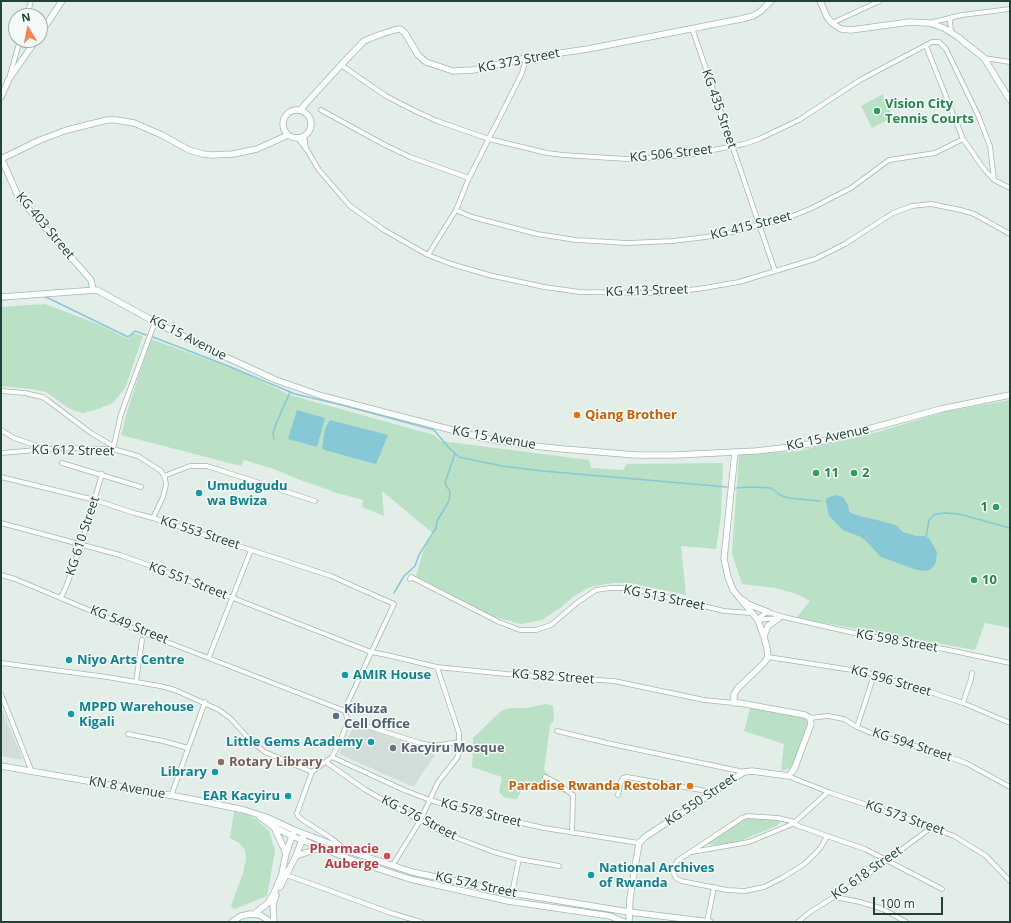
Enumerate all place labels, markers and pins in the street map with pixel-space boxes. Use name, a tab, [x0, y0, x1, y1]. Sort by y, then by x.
place label: Vision City Tennis Courts	[885, 96, 974, 127]
marker: Vision City Tennis Courts	[872, 106, 882, 116]
place label: Qiang Brother	[585, 407, 677, 423]
marker: Qiang Brother	[572, 410, 582, 420]
place label: 11	[824, 465, 839, 481]
place label: 2	[862, 465, 869, 481]
marker: 11	[811, 468, 821, 478]
marker: 2	[849, 468, 859, 478]
place label: Umudugudu wa Bwiza	[207, 478, 288, 509]
marker: Umudugudu wa Bwiza	[194, 488, 204, 498]
place label: 1	[981, 499, 988, 515]
marker: 1	[991, 502, 1001, 512]
place label: 10	[982, 572, 997, 588]
marker: 10	[969, 575, 979, 585]
place label: Niyo Arts Centre	[77, 652, 184, 668]
marker: Niyo Arts Centre	[64, 655, 74, 665]
place label: AMIR House	[353, 667, 431, 683]
marker: AMIR House	[340, 670, 350, 680]
place label: MPPD Warehouse Kigali	[79, 699, 194, 730]
place label: Kibuza Cell Office	[344, 701, 410, 732]
marker: MPPD Warehouse Kigali	[66, 709, 76, 719]
marker: Kibuza Cell Office	[331, 711, 341, 721]
place label: Little Gems Academy	[226, 734, 363, 750]
marker: Little Gems Academy	[366, 737, 376, 747]
place label: Kacyiru Mosque	[401, 740, 505, 756]
marker: Kacyiru Mosque	[388, 743, 398, 753]
place label: Rotary Library	[229, 754, 322, 770]
marker: Rotary Library	[216, 757, 226, 767]
place label: Library	[160, 764, 207, 780]
marker: Library	[210, 767, 220, 777]
place label: Paradise Rwanda Restobar	[509, 778, 682, 794]
marker: Paradise Rwanda Restobar	[685, 781, 695, 791]
place label: EAR Kacyiru	[203, 788, 280, 804]
marker: EAR Kacyiru	[283, 791, 293, 801]
place label: Pharmacie Auberge	[310, 841, 379, 872]
marker: Pharmacie Auberge	[382, 851, 392, 861]
place label: National Archives of Rwanda	[599, 860, 714, 891]
marker: National Archives of Rwanda	[586, 870, 596, 880]

